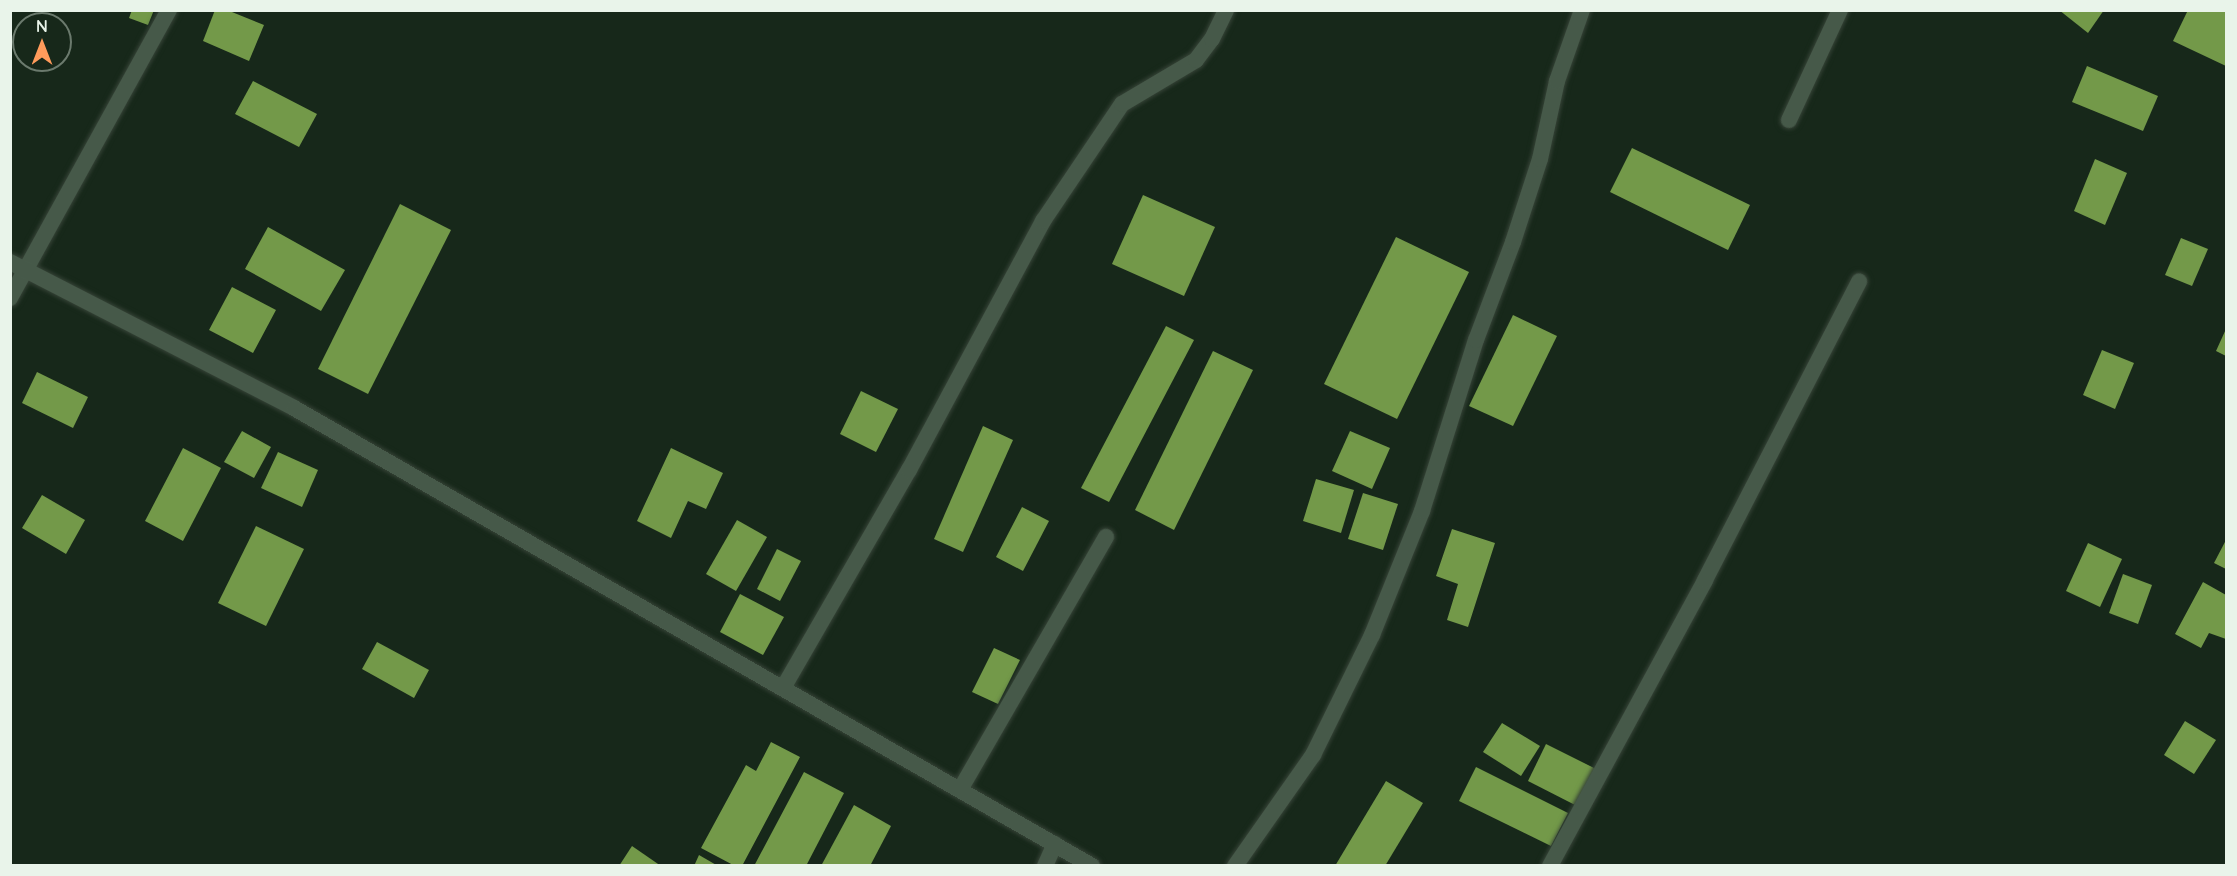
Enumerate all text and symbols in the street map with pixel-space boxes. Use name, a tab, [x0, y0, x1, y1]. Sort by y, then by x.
north arrow	[12, 12, 72, 72]
text: N	[36, 16, 48, 36]

